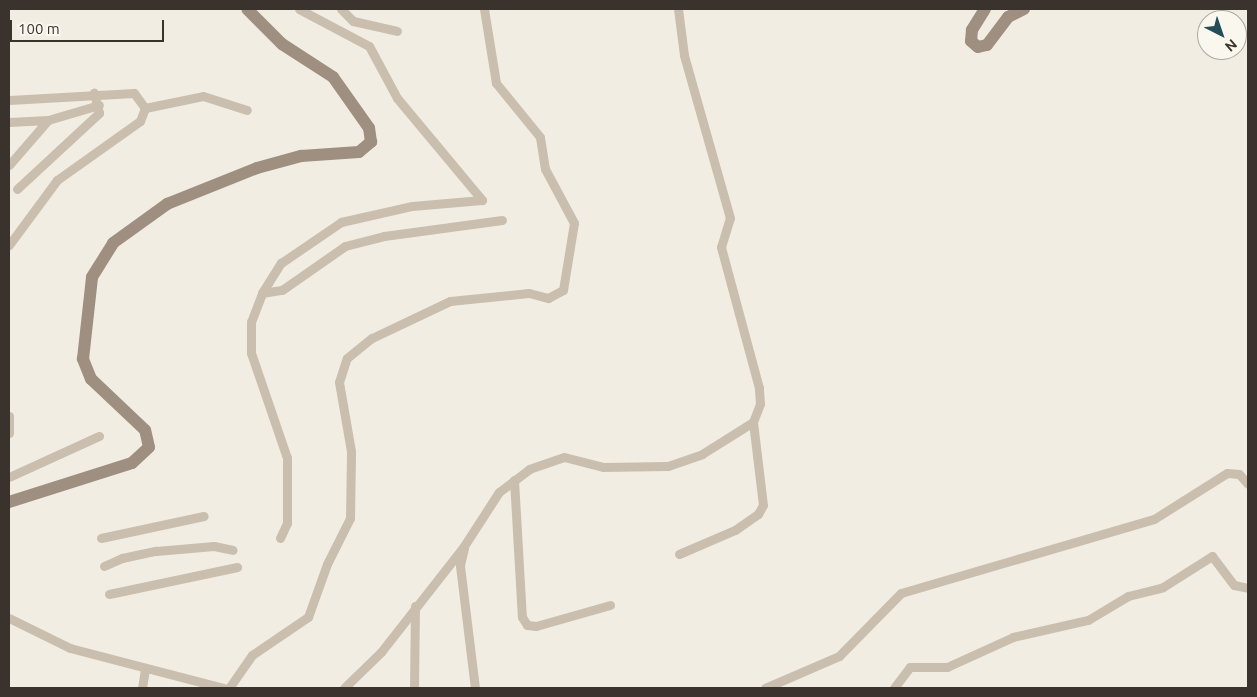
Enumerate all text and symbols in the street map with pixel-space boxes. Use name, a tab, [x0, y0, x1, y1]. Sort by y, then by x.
scale bar	[12, 10, 166, 42]
north arrow	[1197, 10, 1247, 60]
text: 100 m	[18, 20, 60, 37]
text: N	[1222, 36, 1240, 55]

